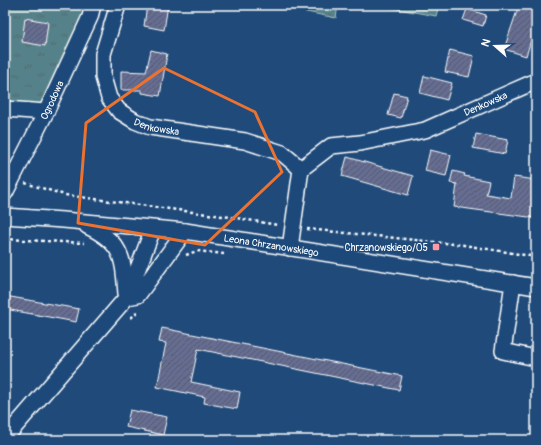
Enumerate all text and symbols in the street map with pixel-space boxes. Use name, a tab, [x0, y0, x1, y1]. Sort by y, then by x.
north arrow	[475, 26, 515, 66]
text: N	[479, 37, 494, 48]
street label: Ogrodowa	[38, 79, 67, 122]
street label: Denkowska	[462, 89, 510, 119]
street label: Denkowska	[132, 116, 180, 138]
street label: Leona Chrzanowskiego	[223, 232, 320, 259]
place label: Chrzanowskiego/05	[345, 242, 428, 254]
marker: Chrzanowskiego/05	[431, 242, 441, 252]

